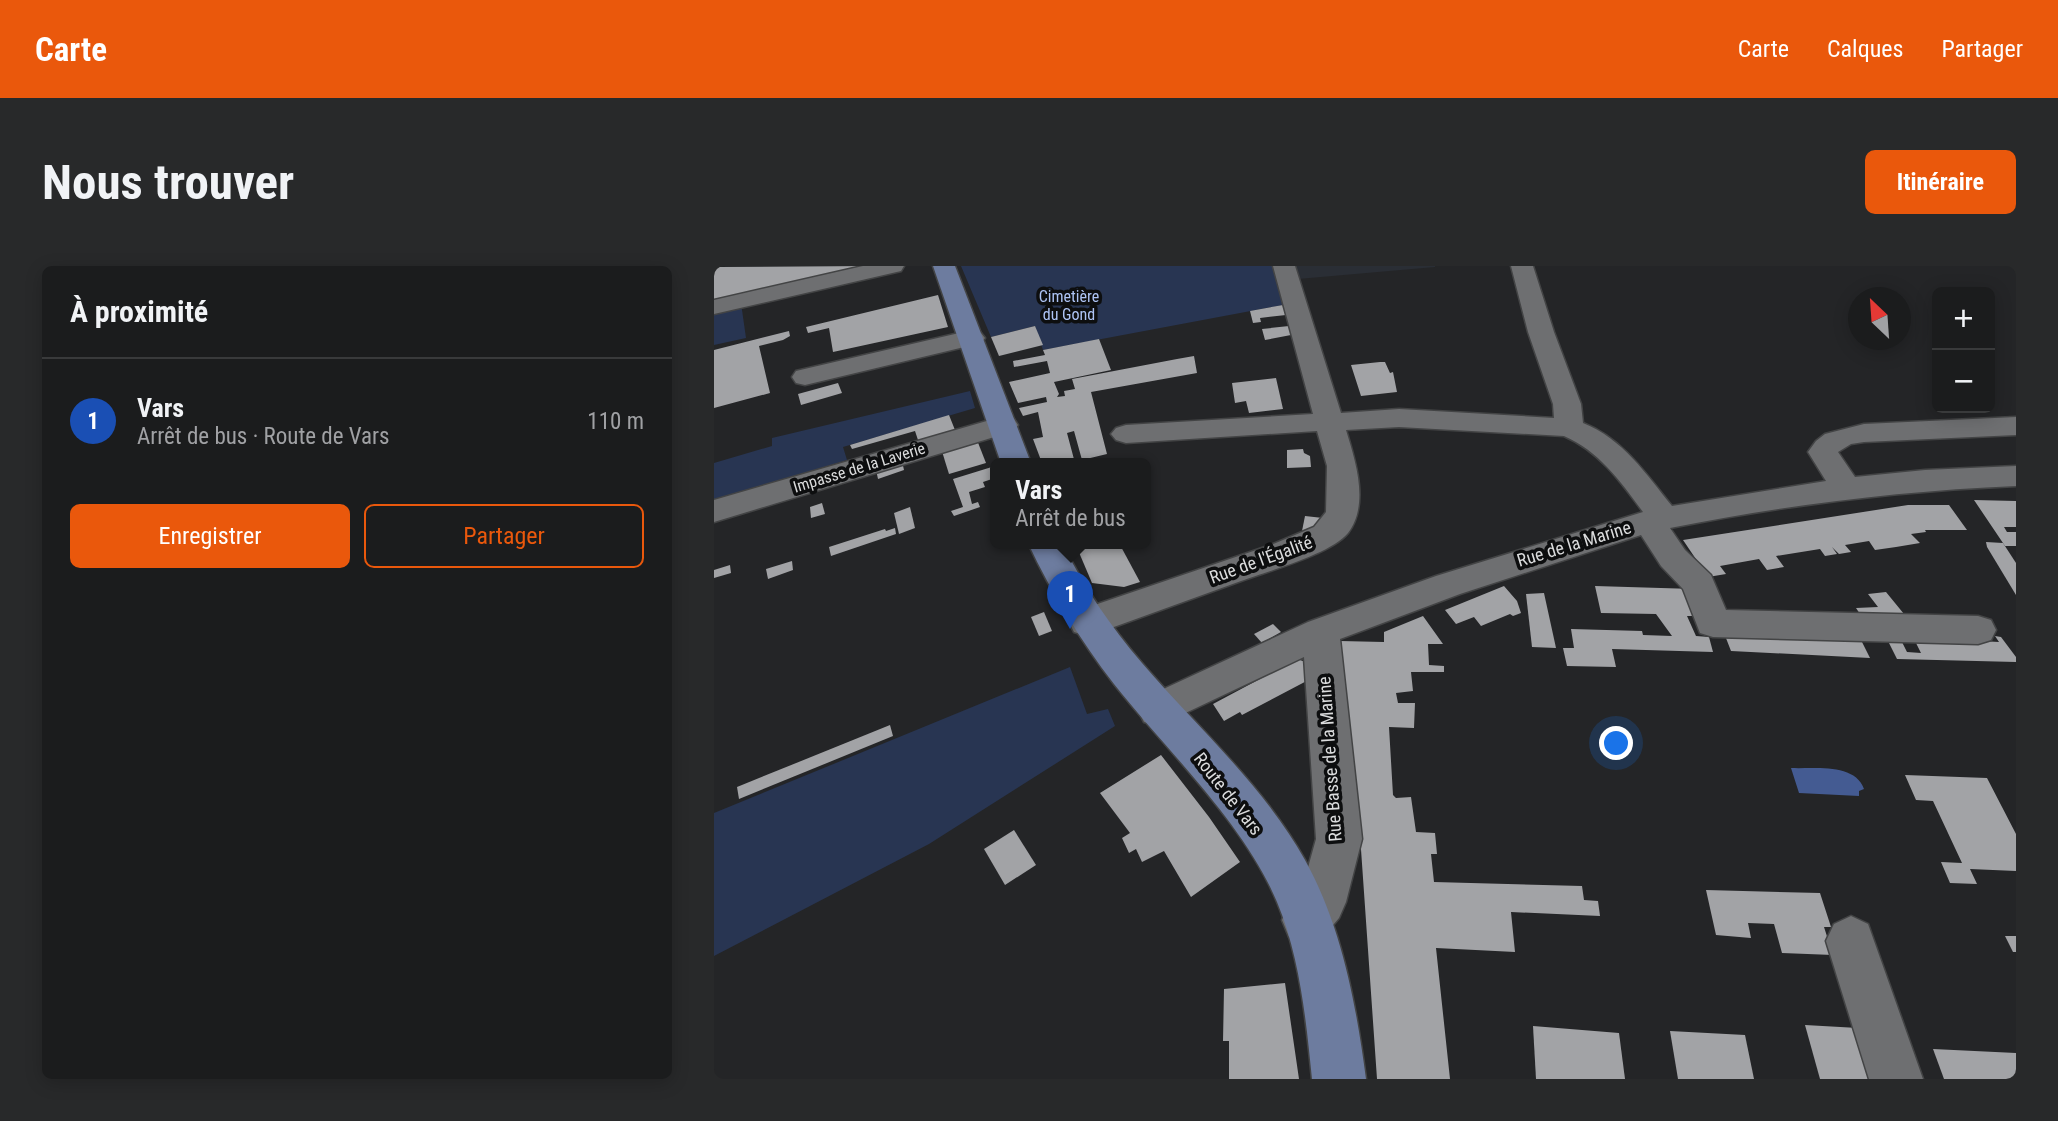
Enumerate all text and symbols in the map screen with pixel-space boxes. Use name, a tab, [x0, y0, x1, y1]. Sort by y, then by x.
text: Carte	[35, 30, 107, 69]
text: Carte	[1738, 35, 1789, 63]
text: Calques	[1827, 35, 1903, 63]
text: Partager	[1941, 35, 2023, 63]
button: Itinéraire	[1865, 150, 2016, 214]
text: Nous trouver	[42, 154, 294, 211]
park label: Cimetière du Gond	[1039, 287, 1099, 324]
north arrow	[1848, 287, 1911, 350]
map controls	[1932, 287, 1995, 413]
button: +	[1932, 287, 1995, 350]
text: À proximité	[70, 294, 208, 329]
button: −	[1932, 350, 1995, 413]
text: Vars	[137, 393, 184, 423]
text: 1	[87, 408, 99, 435]
text: 110 m	[587, 408, 644, 435]
text: Arrêt de bus · Route de Vars	[137, 423, 390, 450]
street label: Impasse de la Laverie	[791, 438, 927, 497]
popup	[990, 458, 1151, 549]
text: Vars	[1015, 475, 1062, 505]
button: Enregistrer	[70, 504, 350, 568]
button: Partager	[364, 504, 644, 568]
text: Arrêt de bus	[1015, 505, 1126, 532]
street label: Rue de la Marine	[1514, 516, 1633, 571]
street label: Rue de l'Égalité	[1207, 531, 1315, 588]
pin: 1	[1047, 571, 1093, 629]
street label: Rue Basse de la Marine	[1313, 676, 1346, 842]
your location	[1599, 726, 1633, 760]
street label: Route de Vars	[1190, 748, 1267, 839]

